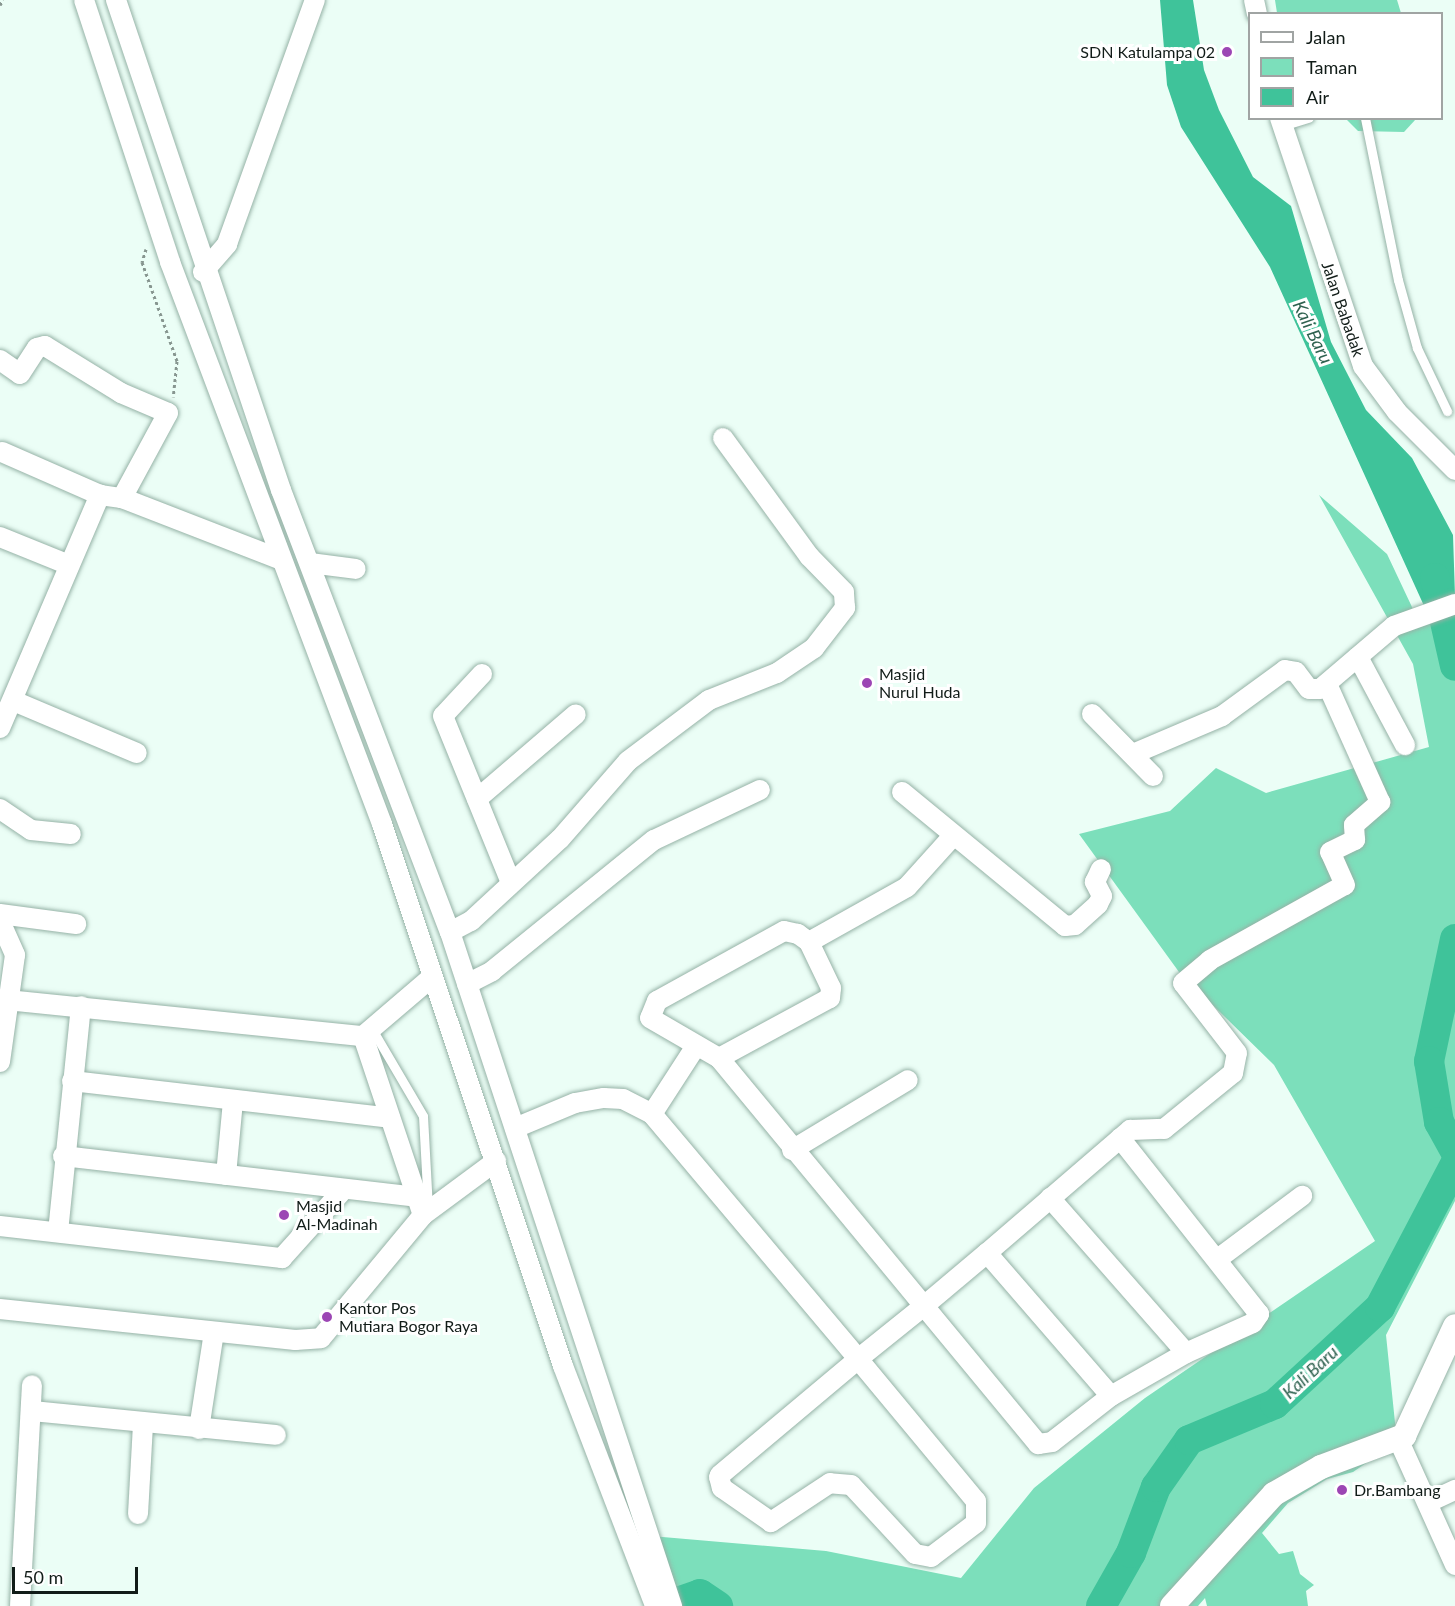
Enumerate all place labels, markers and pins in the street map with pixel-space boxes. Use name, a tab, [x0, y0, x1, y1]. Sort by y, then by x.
place label: SDN Katulampa 02	[1080, 42, 1215, 62]
marker: SDN Katulampa 02	[1220, 45, 1234, 59]
place label: Masjid Nurul Huda	[879, 664, 961, 702]
marker: Masjid Nurul Huda	[860, 676, 874, 690]
place label: Masjid Al-Madinah	[296, 1196, 378, 1234]
marker: Masjid Al-Madinah	[277, 1208, 291, 1222]
place label: Kantor Pos Mutiara Bogor Raya	[339, 1298, 478, 1336]
marker: Kantor Pos Mutiara Bogor Raya	[320, 1310, 334, 1324]
place label: Dr.Bambang	[1354, 1480, 1440, 1500]
marker: Dr.Bambang	[1335, 1483, 1349, 1497]

